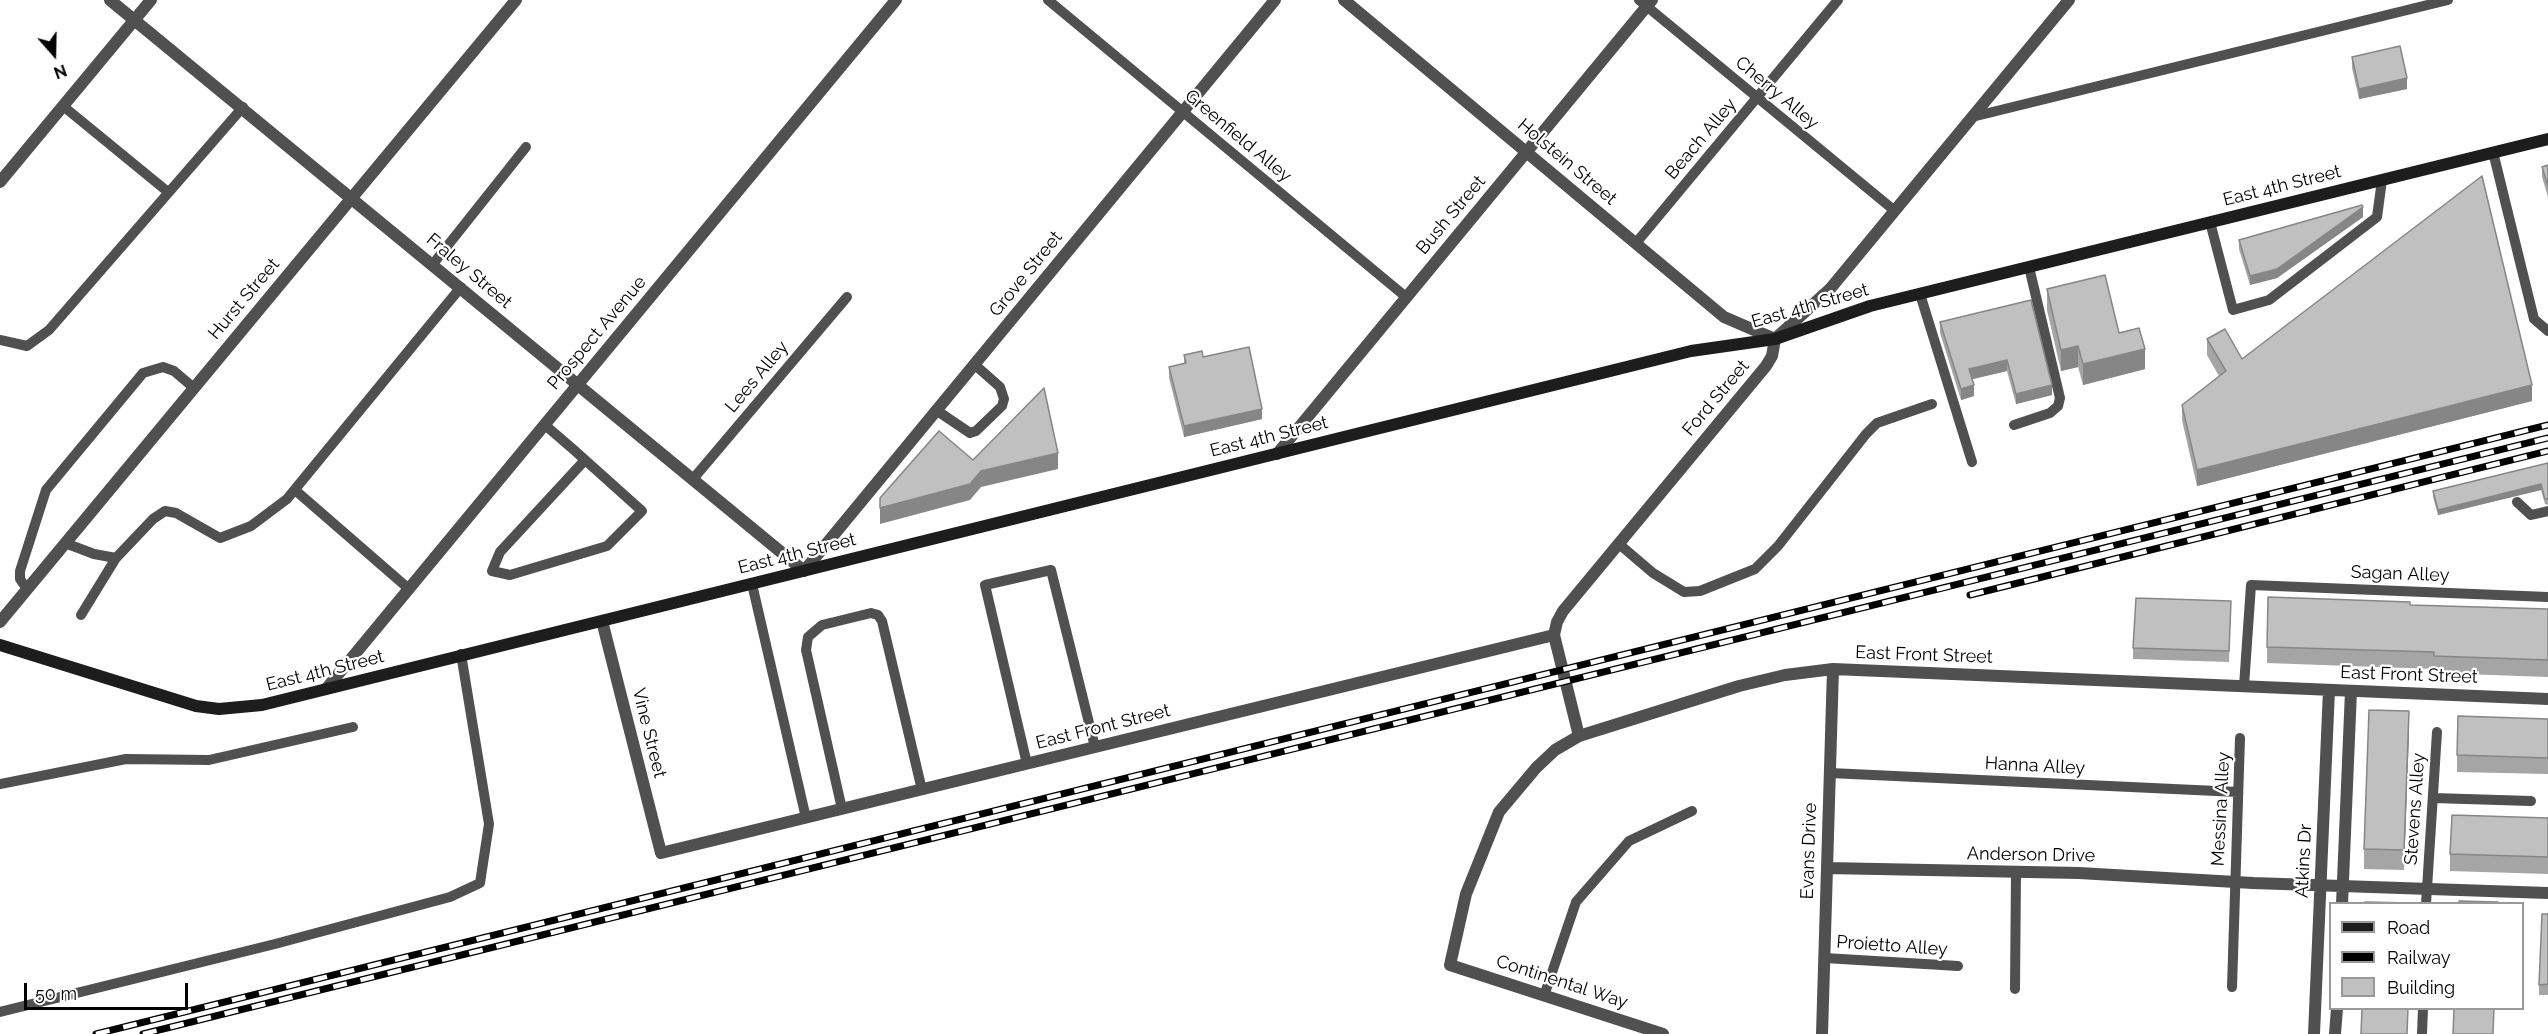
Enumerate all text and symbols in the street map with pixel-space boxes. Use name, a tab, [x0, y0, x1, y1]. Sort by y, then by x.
north arrow	[24, 24, 84, 84]
street label: Cherry Alley	[1731, 52, 1823, 134]
text: N	[51, 60, 69, 82]
street label: Greenfield Alley	[1180, 85, 1296, 187]
street label: Beach Alley	[1661, 94, 1741, 184]
street label: Holstein Street	[1513, 114, 1621, 210]
street label: East 4th Street	[2221, 161, 2343, 211]
street label: Bush Street	[1412, 171, 1490, 259]
street label: Grove Street	[985, 227, 1067, 321]
street label: Fraley Street	[422, 229, 516, 313]
street label: Hurst Street	[204, 254, 284, 344]
street label: Prospect Avenue	[543, 272, 651, 394]
street label: East 4th Street	[1749, 279, 1871, 333]
street label: Lees Alley	[721, 337, 793, 417]
street label: Ford Street	[1678, 356, 1754, 440]
street label: East 4th Street	[1208, 412, 1330, 462]
street label: East 4th Street	[736, 529, 858, 579]
street label: Sagan Alley	[2350, 561, 2450, 587]
street label: East Front Street	[1855, 642, 1993, 668]
street label: East 4th Street	[264, 646, 386, 696]
street label: East Front Street	[2340, 662, 2478, 688]
street label: Vine Street	[627, 686, 671, 780]
street label: East Front Street	[1034, 700, 1172, 754]
street label: Messina Alley	[2207, 751, 2235, 867]
street label: Stevens Alley	[2400, 752, 2430, 866]
street label: Hanna Alley	[1984, 753, 2086, 779]
street label: Evans Drive	[1797, 802, 1821, 900]
street label: Atkins Dr	[2291, 823, 2317, 899]
street label: Anderson Drive	[1967, 843, 2095, 867]
legend	[2329, 902, 2524, 1010]
text: Road	[2387, 917, 2430, 938]
street label: Proietto Alley	[1836, 931, 1948, 961]
text: Railway	[2387, 947, 2451, 968]
street label: Continental Way	[1493, 951, 1631, 1013]
scale bar	[27, 971, 190, 1009]
text: Building	[2387, 977, 2455, 998]
text: 50 m	[35, 983, 77, 1004]

